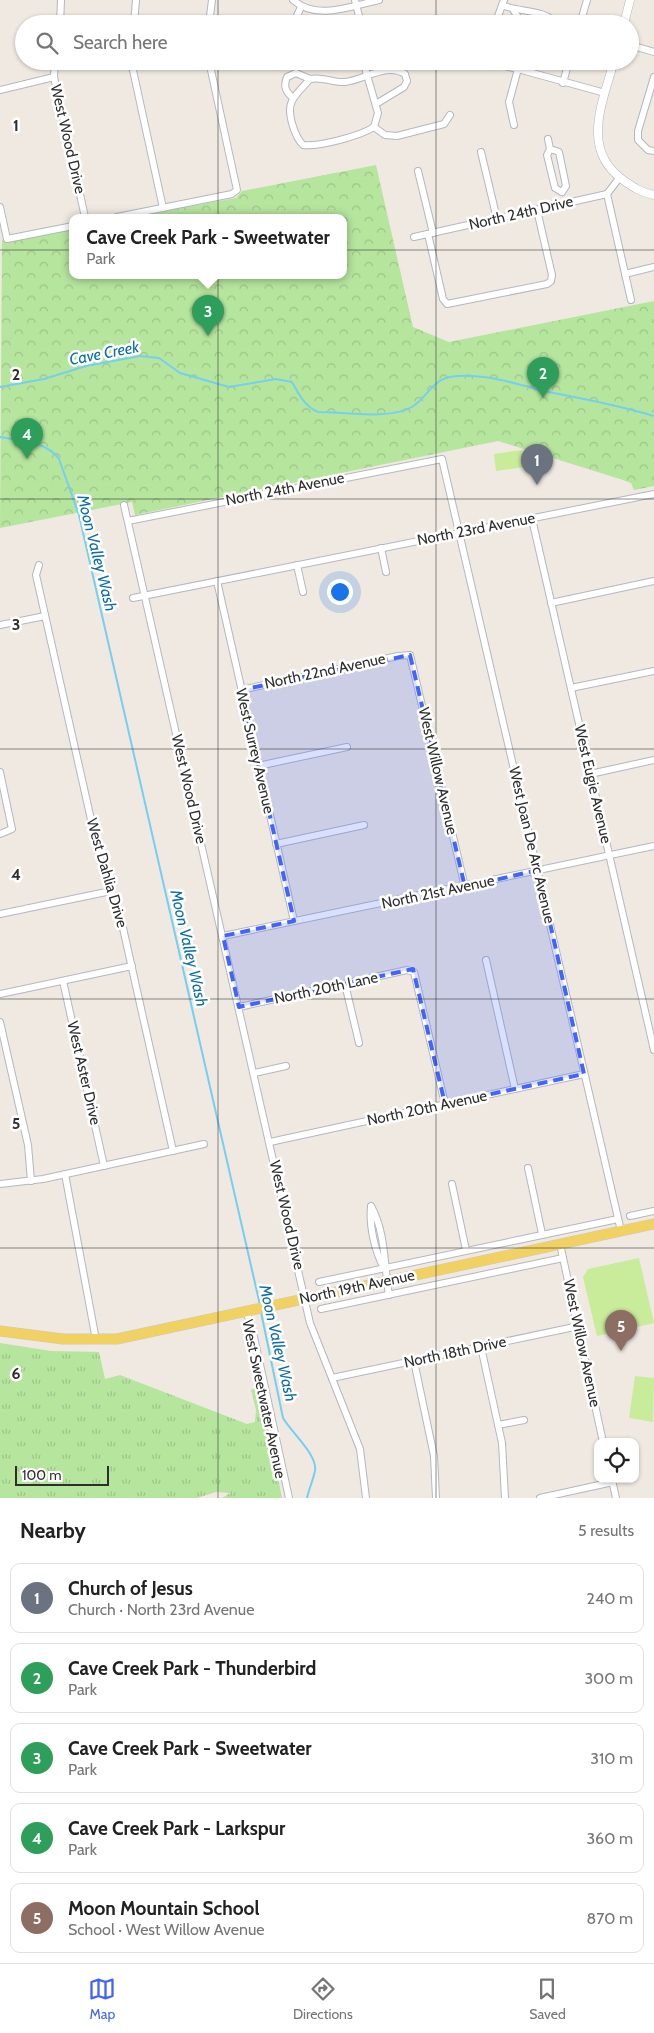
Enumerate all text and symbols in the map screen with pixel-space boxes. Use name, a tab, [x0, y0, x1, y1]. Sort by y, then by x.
search box	[15, 15, 639, 70]
icon: search	[33, 29, 61, 57]
text: Search here	[73, 31, 167, 54]
street label: West Wood Drive	[47, 83, 89, 196]
text: 1	[13, 116, 19, 135]
street label: North 24th Drive	[467, 192, 575, 234]
popup	[69, 214, 347, 279]
text: Cave Creek Park - Sweetwater	[86, 226, 330, 249]
text: Park	[86, 249, 115, 268]
pin: 3	[192, 295, 224, 336]
water label: Cave Creek	[68, 337, 142, 369]
pin: 2	[527, 357, 559, 398]
text: 2	[12, 365, 20, 384]
pin: 4	[11, 418, 43, 459]
pin: 1	[521, 444, 553, 485]
street label: North 24th Avenue	[224, 469, 346, 509]
water label: Moon Valley Wash	[73, 492, 121, 613]
street label: North 23rd Avenue	[416, 509, 537, 549]
your location	[327, 579, 353, 605]
text: 3	[12, 615, 20, 634]
street label: North 22nd Avenue	[263, 649, 387, 693]
street label: West Surrey Avenue	[232, 687, 278, 816]
street label: West Willow Avenue	[415, 706, 461, 837]
street label: West Eugie Avenue	[571, 723, 615, 845]
street label: West Wood Drive	[168, 733, 210, 846]
street label: West Joan De Arc Avenue	[505, 765, 559, 925]
street label: West Dahlia Drive	[83, 816, 131, 930]
text: 4	[11, 865, 21, 884]
street label: North 21st Avenue	[380, 871, 496, 913]
water label: Moon Valley Wash	[166, 887, 212, 1008]
street label: North 20th Lane	[272, 968, 380, 1008]
street label: West Aster Drive	[63, 1019, 105, 1127]
street label: North 20th Avenue	[365, 1086, 489, 1130]
text: 5	[12, 1114, 20, 1133]
street label: West Wood Drive	[266, 1159, 308, 1272]
street label: North 19th Avenue	[298, 1266, 417, 1308]
street label: West Willow Avenue	[560, 1277, 604, 1409]
water label: Moon Valley Wash	[255, 1282, 301, 1403]
pin: 5	[605, 1310, 637, 1351]
street label: West Sweetwater Avenue	[238, 1318, 290, 1480]
street label: North 18th Drive	[402, 1332, 508, 1372]
text: 6	[12, 1364, 21, 1383]
map controls	[594, 1438, 639, 1483]
button: locate	[594, 1438, 639, 1483]
scale bar	[15, 1463, 109, 1486]
text: 100 m	[22, 1466, 62, 1484]
text: Nearby	[20, 1518, 86, 1543]
text: 5 results	[578, 1521, 634, 1540]
text: Church of Jesus	[68, 1577, 193, 1600]
text: 1	[34, 1589, 40, 1608]
text: 240 m	[587, 1589, 633, 1608]
text: Church · North 23rd Avenue	[68, 1600, 254, 1619]
text: Cave Creek Park - Thunderbird	[68, 1657, 316, 1680]
text: 2	[33, 1669, 41, 1688]
text: 300 m	[584, 1669, 633, 1688]
text: Park	[68, 1680, 97, 1699]
text: Cave Creek Park - Sweetwater	[68, 1737, 312, 1760]
text: 3	[33, 1749, 41, 1768]
text: 310 m	[590, 1749, 633, 1768]
text: Park	[68, 1760, 97, 1779]
text: Cave Creek Park - Larkspur	[68, 1817, 285, 1840]
text: 4	[32, 1829, 42, 1848]
text: 360 m	[586, 1829, 633, 1848]
text: Park	[68, 1840, 97, 1859]
text: Moon Mountain School	[68, 1897, 259, 1920]
text: 5	[33, 1909, 41, 1928]
text: 870 m	[587, 1909, 633, 1928]
text: School · West Willow Avenue	[68, 1920, 265, 1939]
tab: Map	[88, 1975, 116, 2023]
tab: Directions	[293, 1975, 353, 2023]
tab: Saved	[529, 1975, 566, 2023]

